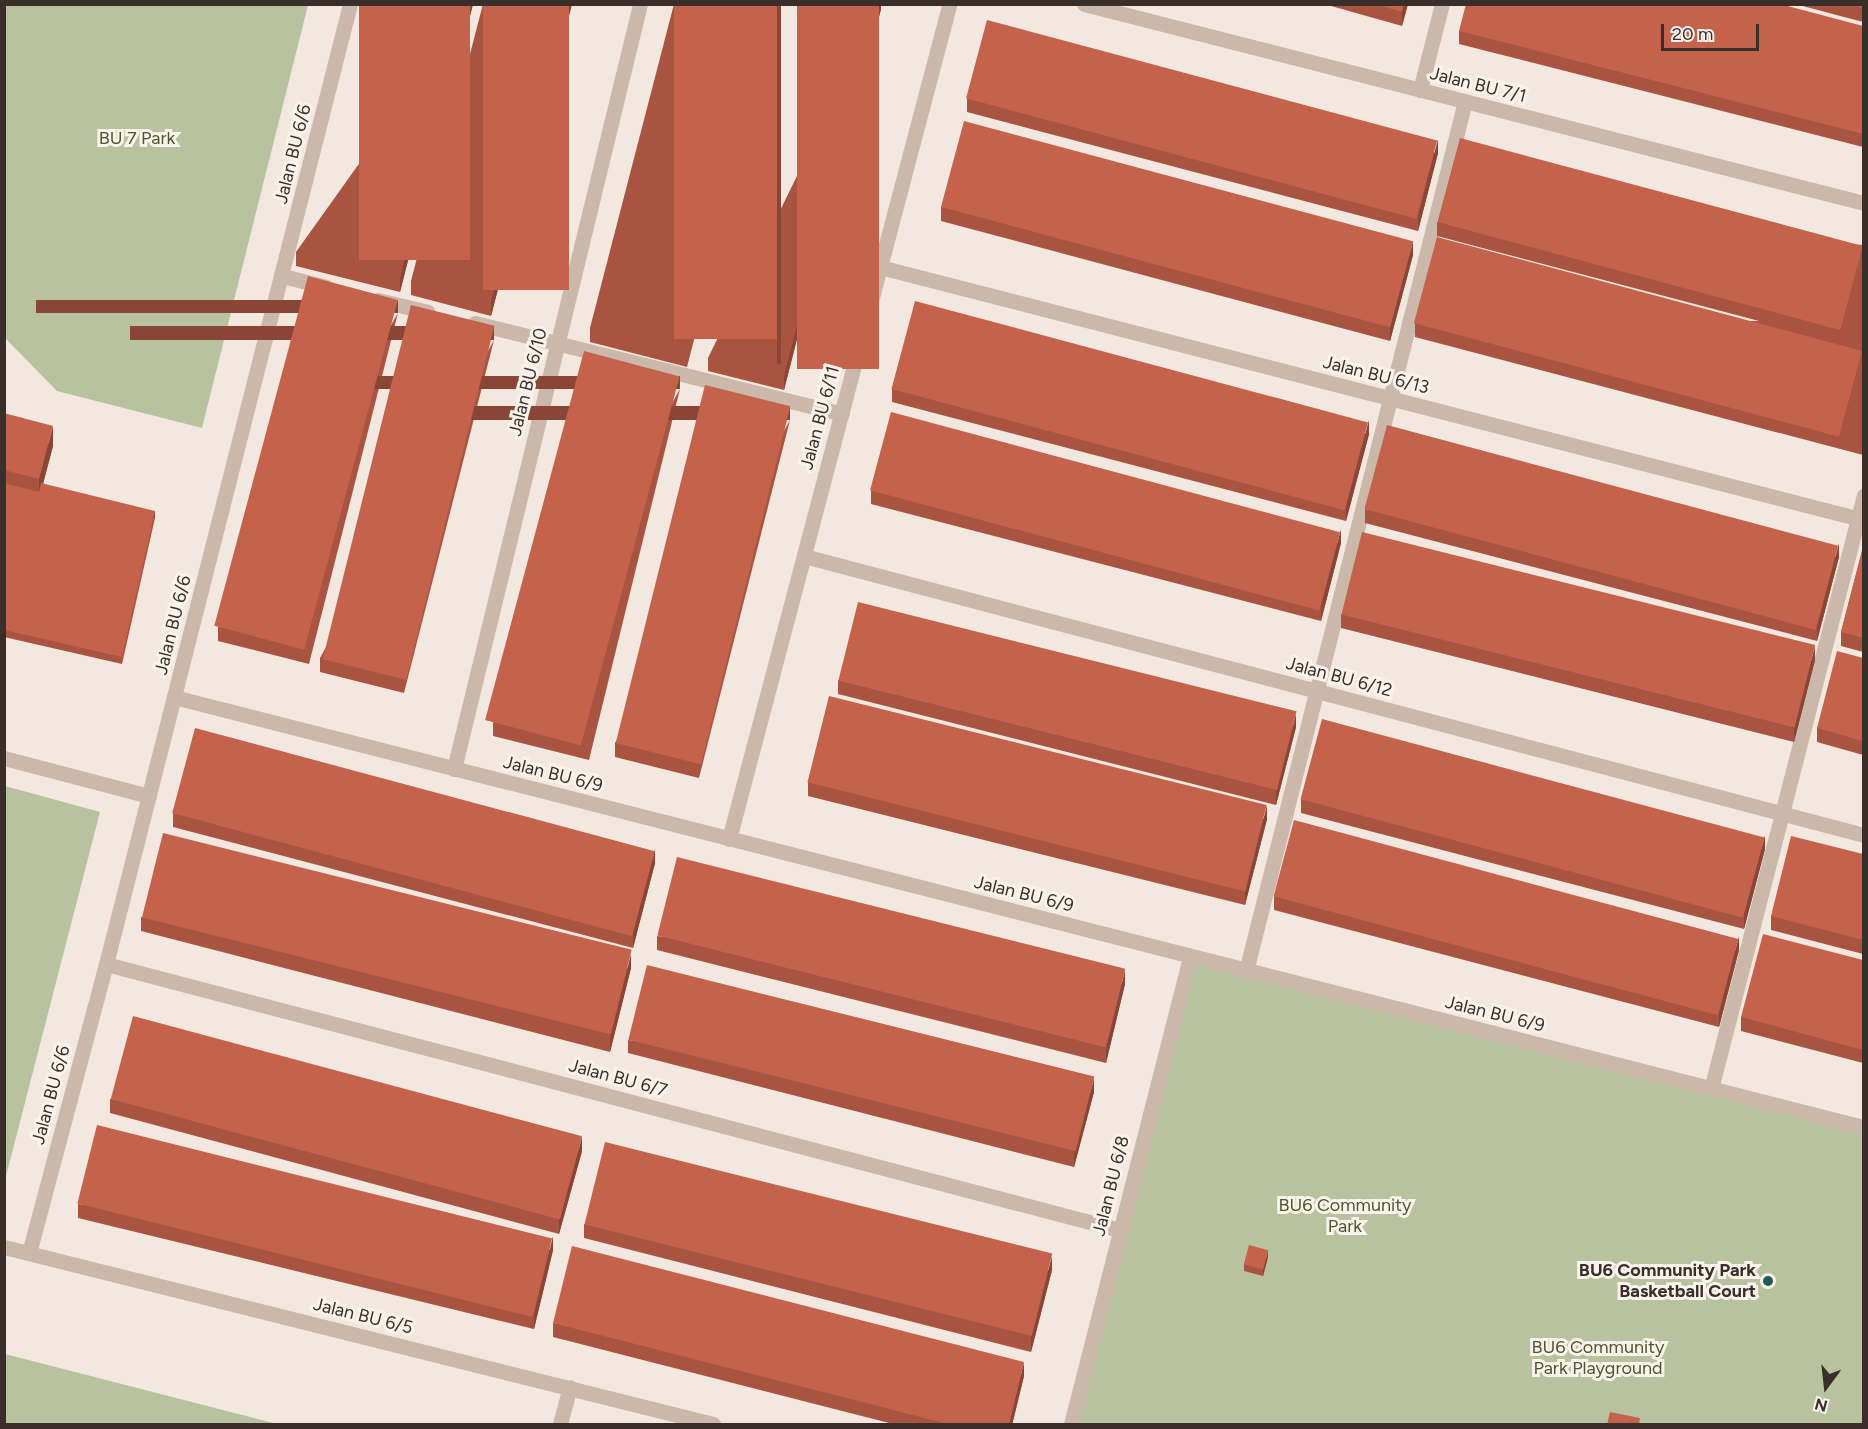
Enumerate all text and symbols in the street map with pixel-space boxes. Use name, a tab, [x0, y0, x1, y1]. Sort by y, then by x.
scale bar	[1664, 12, 1762, 50]
text: 20 m	[1672, 23, 1713, 45]
street label: Jalan BU 7/1	[1428, 63, 1528, 107]
street label: Jalan BU 6/6	[270, 102, 316, 206]
park label: BU 7 Park	[99, 127, 175, 149]
street label: Jalan BU 6/10	[504, 326, 552, 438]
street label: Jalan BU 6/13	[1321, 351, 1431, 399]
street label: Jalan BU 6/11	[796, 364, 844, 472]
street label: Jalan BU 6/6	[150, 573, 196, 677]
street label: Jalan BU 6/12	[1284, 652, 1394, 702]
street label: Jalan BU 6/9	[501, 751, 605, 797]
street label: Jalan BU 6/9	[972, 871, 1076, 917]
street label: Jalan BU 6/9	[1443, 991, 1547, 1037]
street label: Jalan BU 6/6	[27, 1043, 75, 1147]
street label: Jalan BU 6/7	[566, 1054, 670, 1102]
street label: Jalan BU 6/8	[1088, 1134, 1134, 1238]
park label: BU6 Community Park	[1279, 1195, 1411, 1238]
place label: BU6 Community Park Basketball Court	[1579, 1260, 1756, 1302]
marker: BU6 Community Park Basketball Court	[1761, 1274, 1775, 1288]
street label: Jalan BU 6/5	[311, 1293, 415, 1339]
park label: BU6 Community Park Playground	[1532, 1337, 1664, 1380]
north arrow	[1796, 1357, 1856, 1417]
text: N	[1813, 1394, 1830, 1416]

